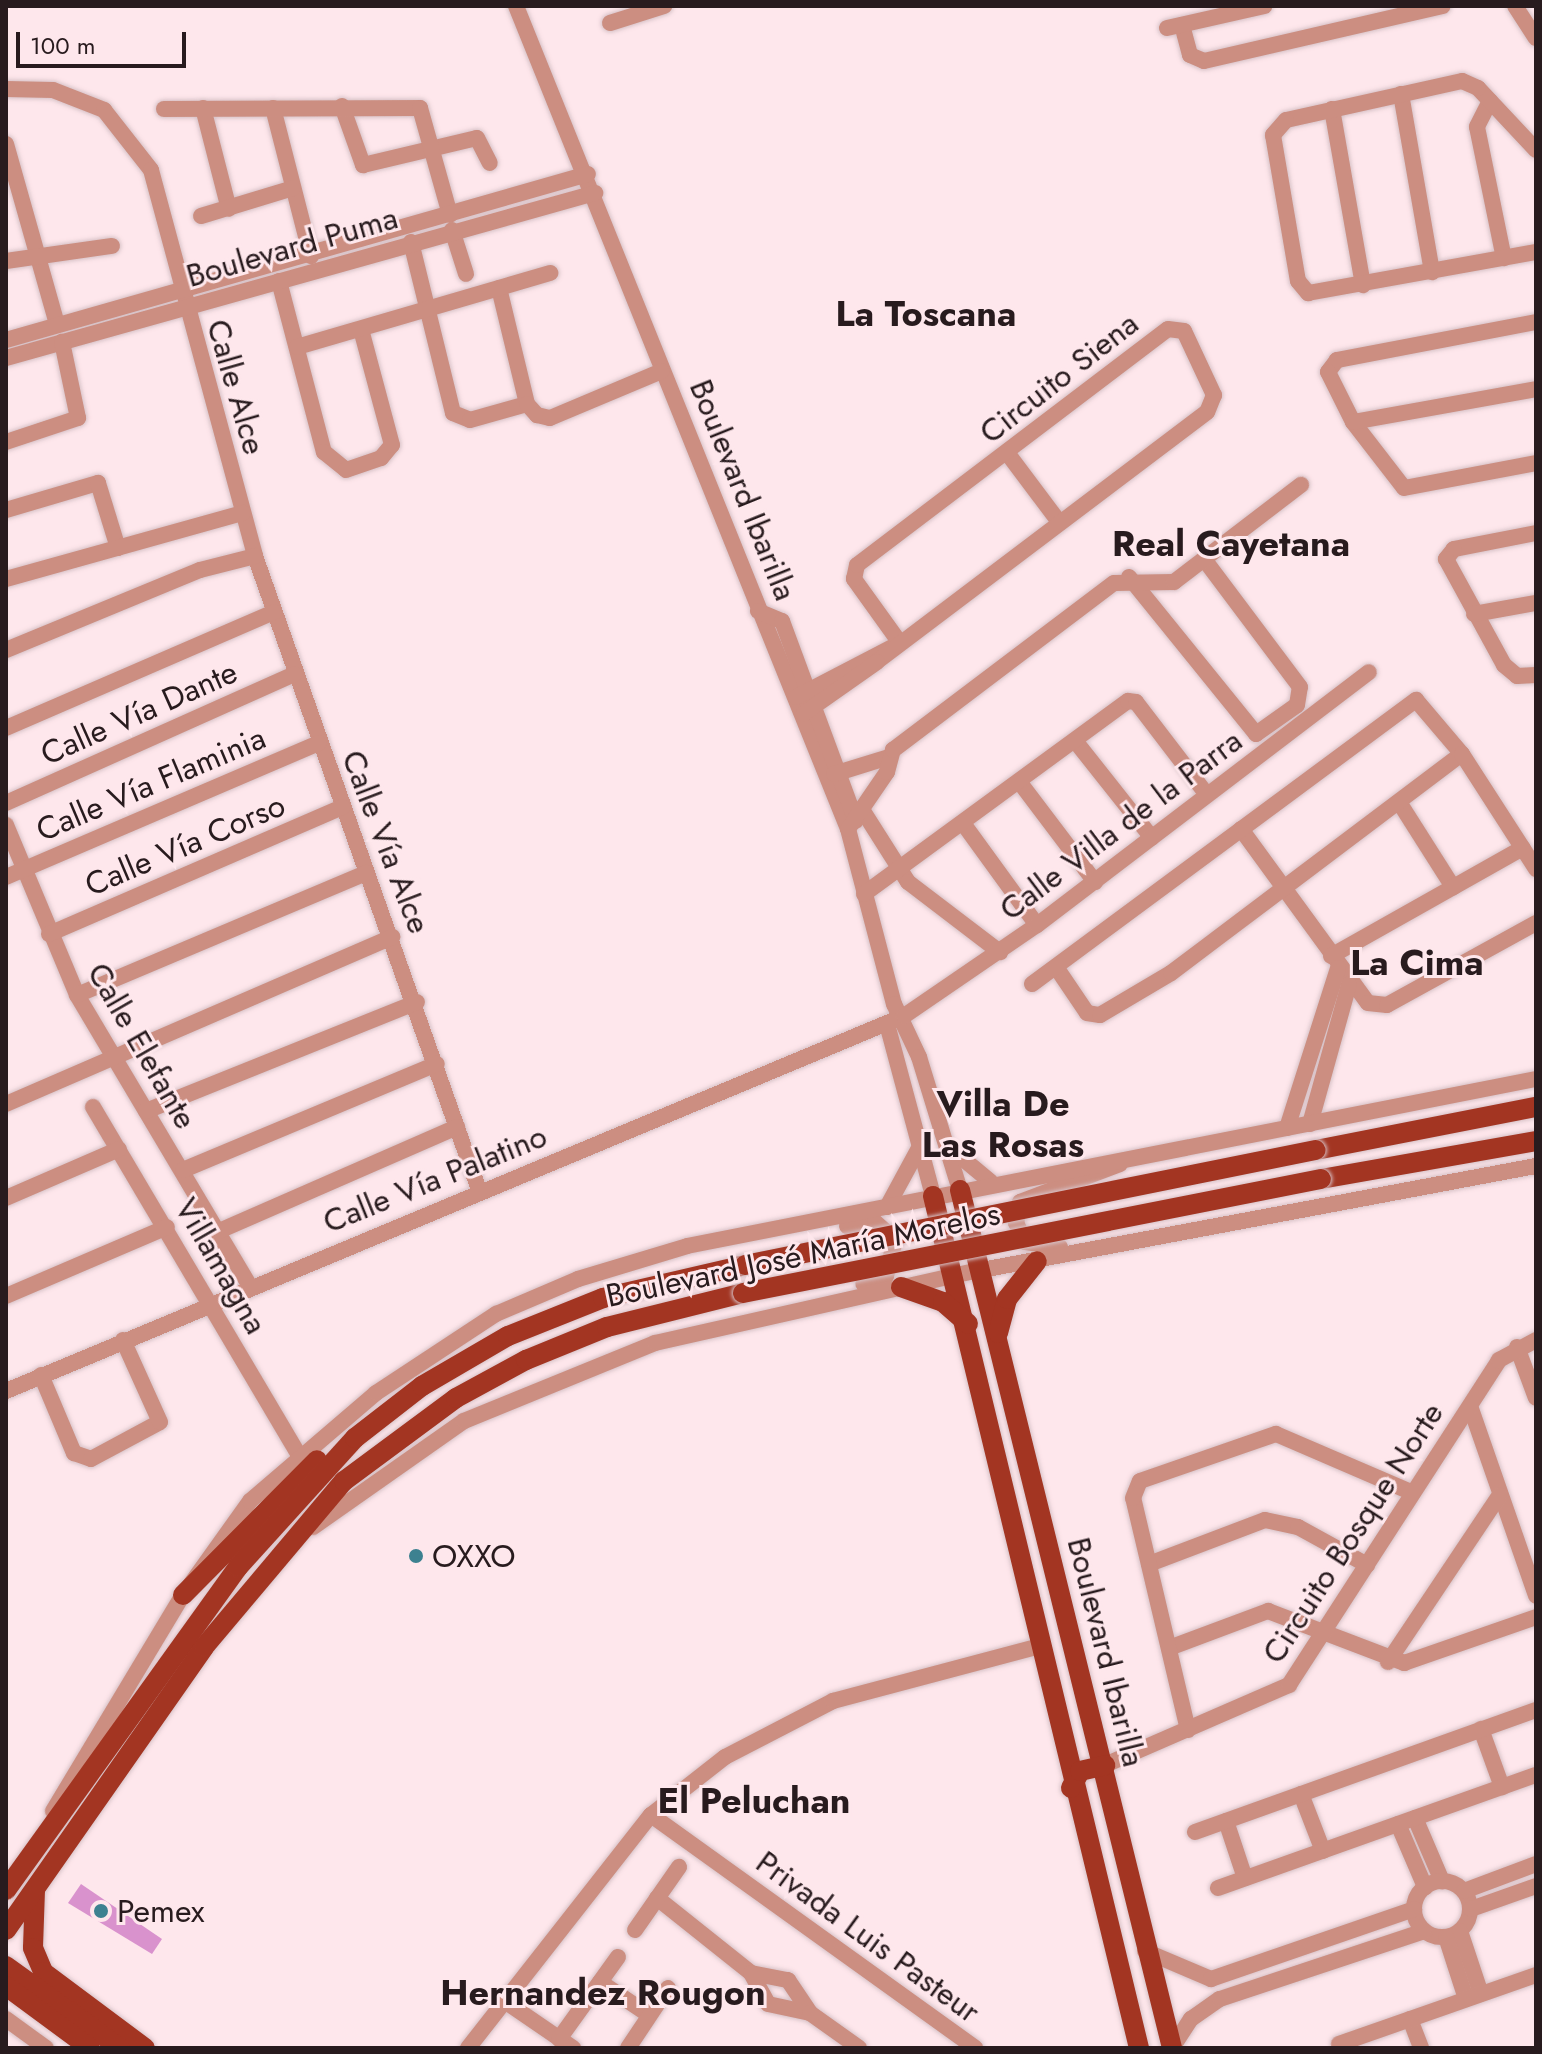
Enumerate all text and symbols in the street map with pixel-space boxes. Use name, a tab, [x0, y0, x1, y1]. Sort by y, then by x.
scale bar	[20, 16, 190, 66]
text: 100 m	[30, 28, 96, 63]
street label: Boulevard Puma	[182, 199, 402, 295]
district label: La Toscana	[836, 292, 1016, 336]
street label: Circuito Siena	[972, 304, 1146, 452]
street label: Calle Alce	[198, 315, 274, 459]
street label: Boulevard Ibarilla	[681, 374, 805, 606]
district label: Real Cayetana	[1112, 522, 1350, 566]
street label: Calle Vía Dante	[35, 653, 243, 773]
street label: Calle Vía Flaminia	[31, 718, 271, 850]
street label: Calle Villa de la Parra	[992, 721, 1250, 929]
street label: Calle Vía Alce	[334, 745, 438, 939]
street label: Calle Vía Corso	[79, 786, 291, 904]
district label: La Cima	[1350, 941, 1484, 985]
street label: Calle Elefante	[79, 956, 205, 1136]
district label: Villa De Las Rosas	[922, 1081, 1084, 1166]
street label: Calle Vía Palatino	[318, 1117, 552, 1241]
street label: Villamagna	[167, 1191, 275, 1341]
street label: Boulevard José María Morelos	[603, 1194, 1003, 1316]
street label: Circuito Bosque Norte	[1254, 1396, 1452, 1670]
street label: Boulevard Ibarilla	[1059, 1534, 1153, 1770]
place label: OXXO	[432, 1537, 516, 1575]
marker: OXXO	[407, 1547, 425, 1565]
district label: El Peluchan	[658, 1779, 850, 1823]
street label: Privada Luis Pasteur	[749, 1843, 987, 2031]
place label: Pemex	[117, 1892, 204, 1930]
marker: Pemex	[92, 1902, 110, 1920]
district label: Hernandez Rougon	[440, 1971, 766, 2015]

